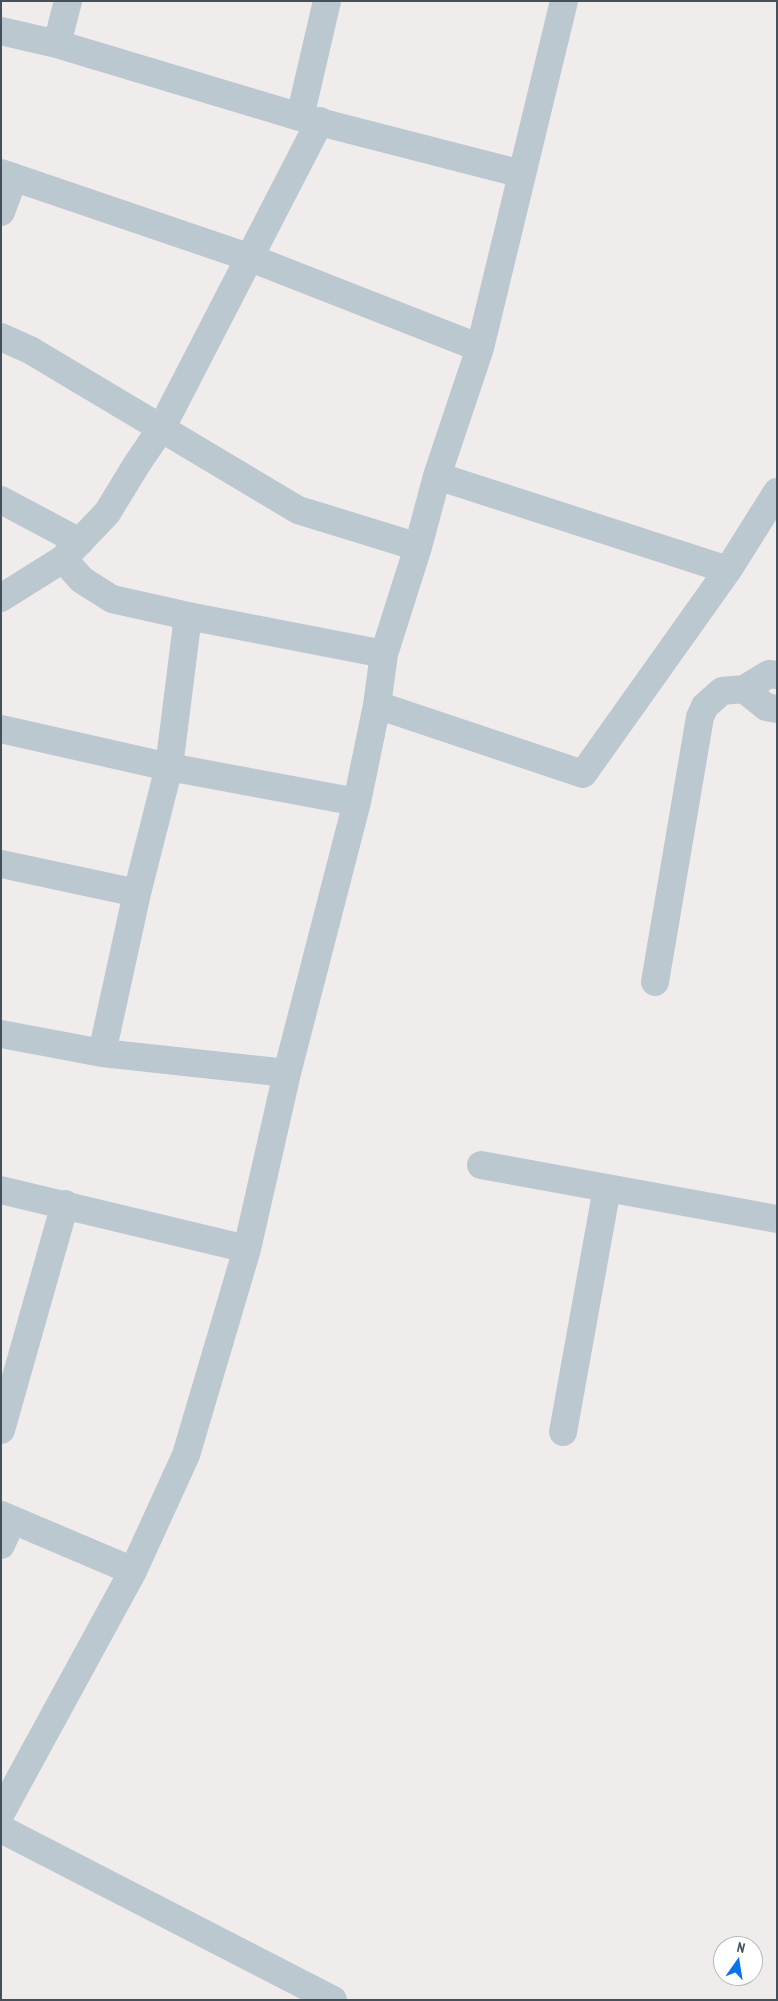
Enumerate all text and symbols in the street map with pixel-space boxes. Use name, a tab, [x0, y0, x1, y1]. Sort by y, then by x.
north arrow	[713, 1936, 763, 1986]
text: N	[735, 1938, 747, 1957]

